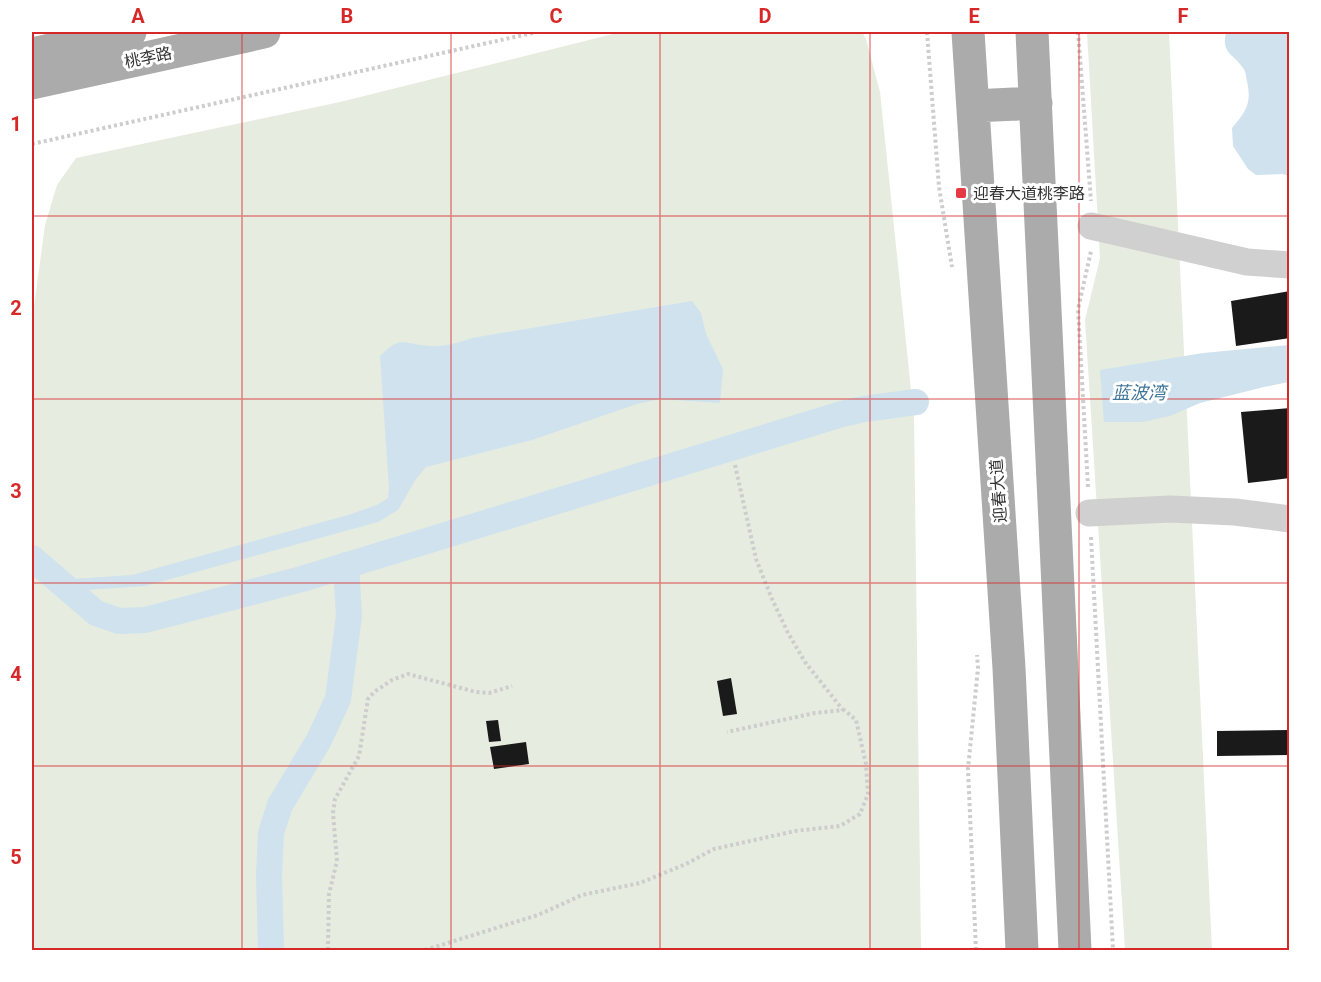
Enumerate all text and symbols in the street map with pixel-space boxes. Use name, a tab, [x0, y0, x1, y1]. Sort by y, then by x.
text: A	[131, 4, 145, 28]
text: B	[341, 4, 353, 28]
text: C	[549, 4, 563, 28]
text: D	[759, 4, 772, 28]
text: E	[968, 4, 980, 28]
text: F	[1178, 4, 1189, 28]
street label: 桃李路	[123, 43, 174, 72]
text: 1	[10, 112, 22, 136]
place label: 迎春大道桃李路	[973, 184, 1085, 203]
marker: 迎春大道桃李路	[954, 186, 968, 200]
text: 2	[10, 296, 22, 320]
water label: 蓝波湾	[1112, 382, 1169, 403]
street label: 迎春大道	[987, 458, 1010, 524]
text: 3	[10, 479, 22, 503]
text: 4	[10, 662, 22, 686]
text: 5	[10, 845, 22, 869]

